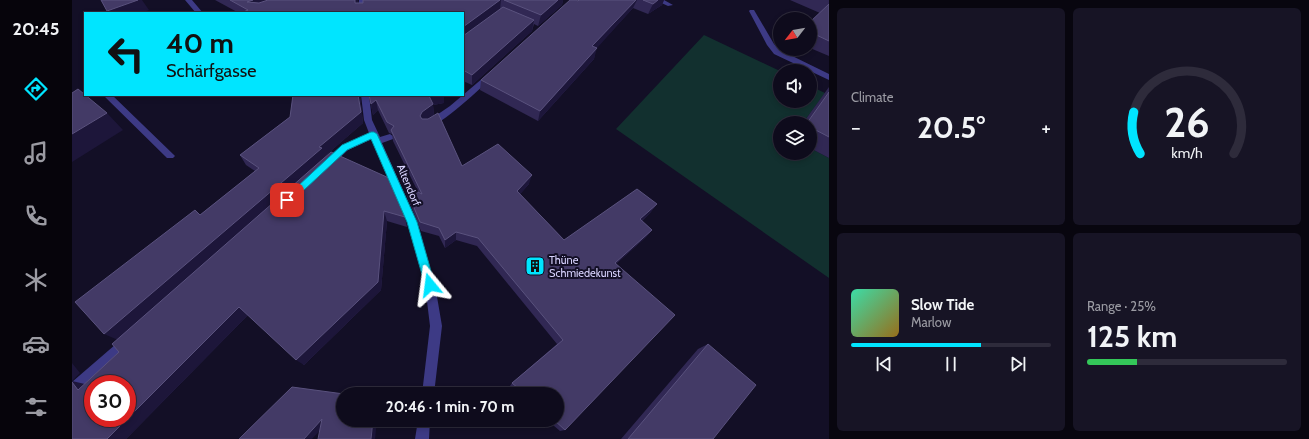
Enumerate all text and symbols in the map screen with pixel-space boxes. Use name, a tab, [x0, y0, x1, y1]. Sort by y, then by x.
north arrow	[773, 12, 817, 56]
map controls	[773, 12, 817, 160]
text: 20:45	[12, 18, 60, 40]
text: 40 m	[166, 26, 234, 60]
icon: left	[100, 28, 152, 80]
text: Schärfgasse	[166, 60, 256, 82]
button: sound	[773, 64, 817, 108]
icon: directions	[22, 75, 50, 103]
text: Climate	[851, 89, 893, 105]
text: 26	[1164, 97, 1210, 147]
text: 20.5°	[917, 109, 985, 146]
text: −	[851, 114, 861, 141]
text: +	[1041, 114, 1051, 141]
button: layers	[773, 116, 817, 160]
icon: music	[22, 139, 50, 167]
text: km/h	[1171, 144, 1203, 162]
street label: Altendorf	[394, 162, 424, 208]
pin	[270, 183, 304, 217]
icon: arrive	[276, 189, 298, 211]
icon: phone	[22, 202, 50, 230]
place label: Thüne Schmiedekunst	[549, 253, 621, 280]
building icon: Thüne Schmiedekunst	[524, 255, 546, 277]
position arrow	[409, 264, 451, 306]
icon: climate	[22, 266, 50, 294]
text: Slow Tide	[911, 296, 974, 314]
text: Range · 25%	[1087, 298, 1156, 314]
text: Marlow	[911, 314, 951, 330]
text: 125 km	[1087, 318, 1177, 355]
icon: car	[22, 330, 50, 358]
icon: previous	[873, 353, 895, 375]
icon: pause	[940, 353, 962, 375]
icon: next	[1007, 353, 1029, 375]
speed limit sign: 30	[84, 375, 136, 427]
icon: filters	[22, 393, 50, 421]
text: 20:46 · 1 min · 70 m	[386, 398, 514, 416]

